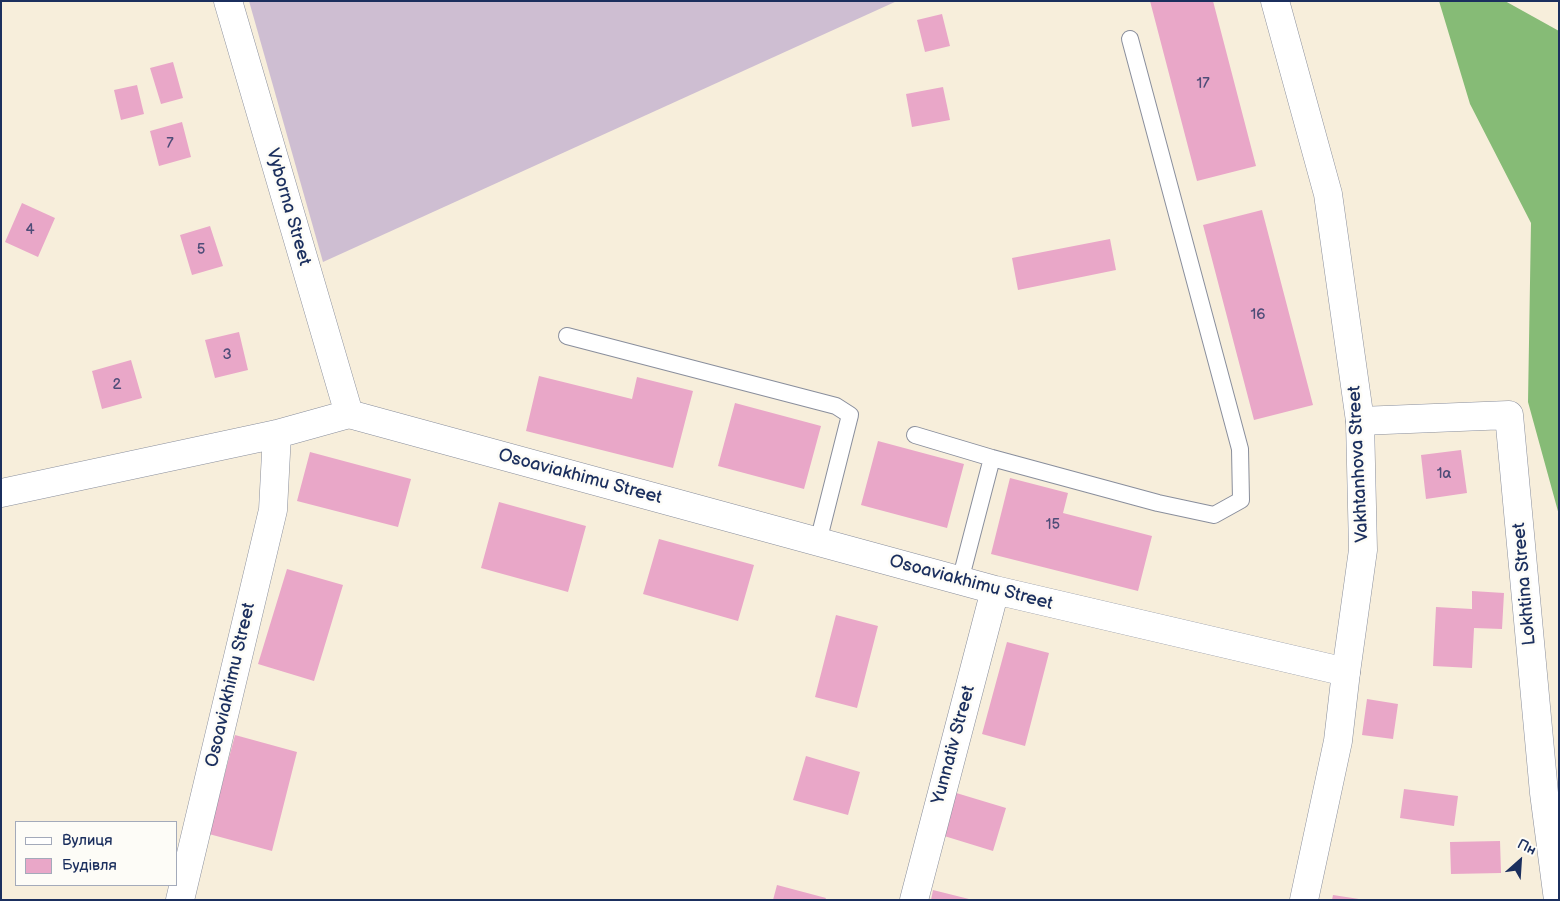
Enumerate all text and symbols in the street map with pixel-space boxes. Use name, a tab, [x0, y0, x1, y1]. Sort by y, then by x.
house number: 17	[1196, 75, 1210, 93]
house number: 7	[166, 135, 174, 153]
street label: Vyborna Street	[261, 146, 315, 268]
house number: 4	[25, 221, 35, 239]
house number: 5	[197, 241, 205, 259]
house number: 16	[1251, 306, 1265, 324]
house number: 3	[222, 346, 232, 364]
house number: 2	[113, 376, 121, 394]
street label: Vakhtanhova Street	[1344, 385, 1374, 543]
street label: Osoaviakhimu Street	[496, 445, 664, 509]
house number: 1а	[1437, 465, 1451, 483]
house number: 15	[1046, 516, 1060, 534]
street label: Lokhtina Street	[1509, 522, 1541, 646]
street label: Osoaviakhimu Street	[887, 551, 1055, 615]
street label: Osoaviakhimu Street	[202, 601, 260, 769]
street label: Yunnativ Street	[928, 683, 980, 807]
legend	[15, 821, 178, 886]
text: Вулиця	[62, 831, 113, 850]
text: Пн	[1515, 835, 1539, 859]
north arrow	[1495, 836, 1545, 886]
text: Будівля	[62, 856, 117, 875]

